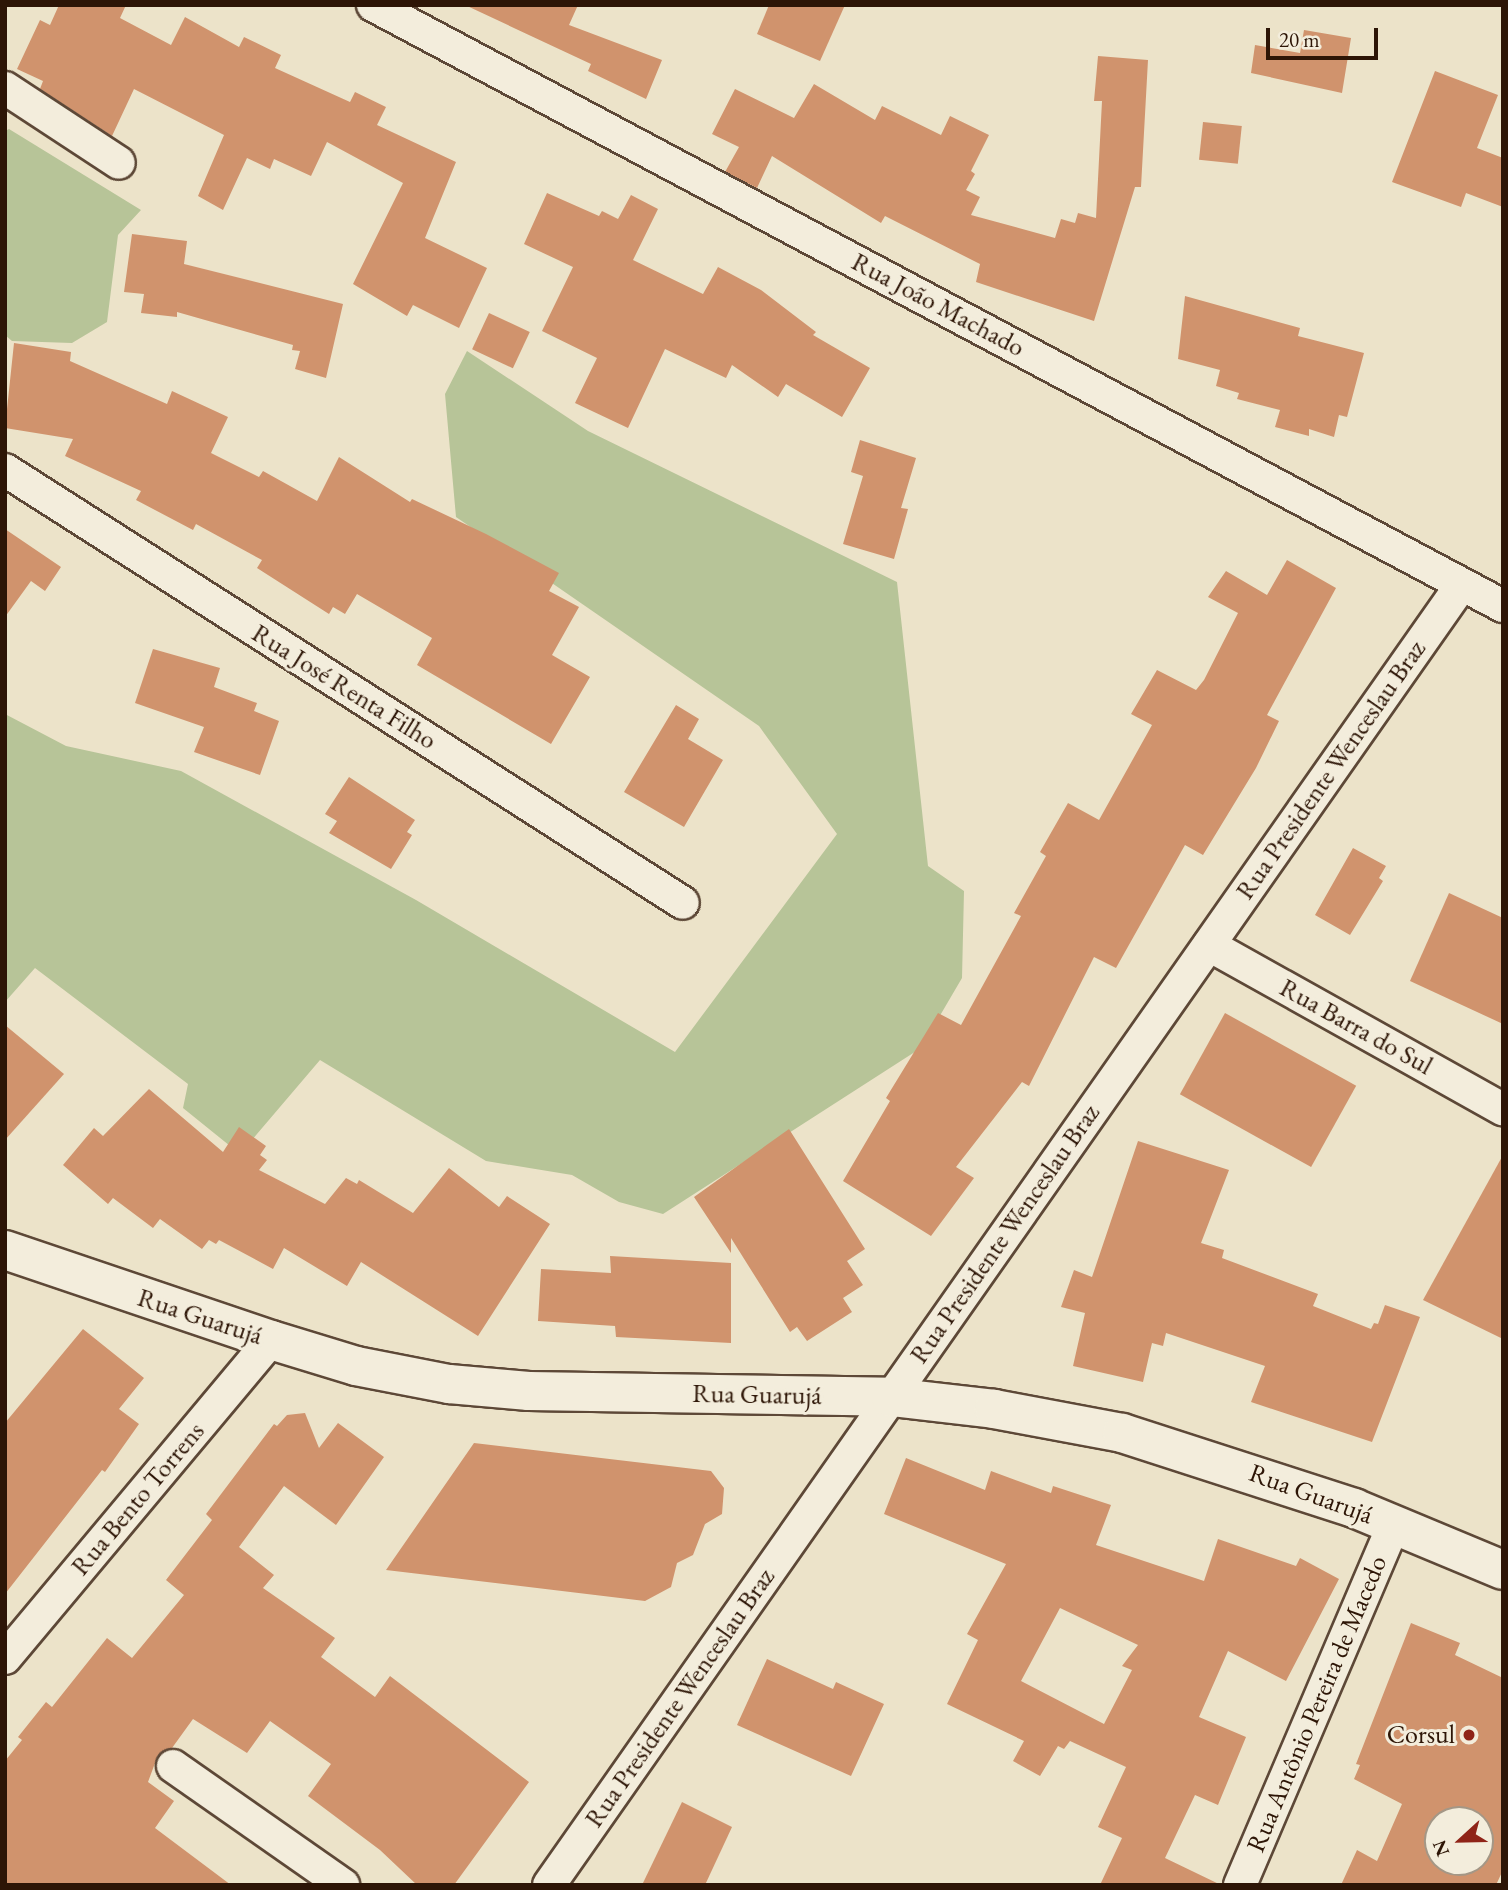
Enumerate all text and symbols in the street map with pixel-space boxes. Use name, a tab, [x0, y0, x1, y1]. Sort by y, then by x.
scale bar	[1270, 14, 1382, 58]
text: 20 m	[1279, 26, 1320, 53]
street label: Rua João Machado	[846, 246, 1030, 364]
street label: Rua José Renta Filho	[246, 618, 442, 756]
street label: Rua Presidente Wenceslau Braz	[1230, 634, 1432, 906]
street label: Rua Barra do Sul	[1274, 972, 1438, 1082]
street label: Rua Presidente Wenceslau Braz	[904, 1098, 1106, 1370]
street label: Rua Guarujá	[134, 1282, 266, 1352]
street label: Rua Guarujá	[692, 1378, 822, 1412]
street label: Rua Bento Torrens	[65, 1416, 211, 1582]
street label: Rua Guarujá	[1245, 1457, 1377, 1531]
street label: Rua Antônio Pereira de Macedo	[1240, 1551, 1394, 1857]
street label: Rua Presidente Wenceslau Braz	[579, 1562, 781, 1834]
place label: Corsul	[1387, 1719, 1455, 1751]
marker: Corsul	[1461, 1727, 1477, 1743]
north arrow	[1424, 1806, 1494, 1876]
text: N	[1426, 1836, 1455, 1860]

